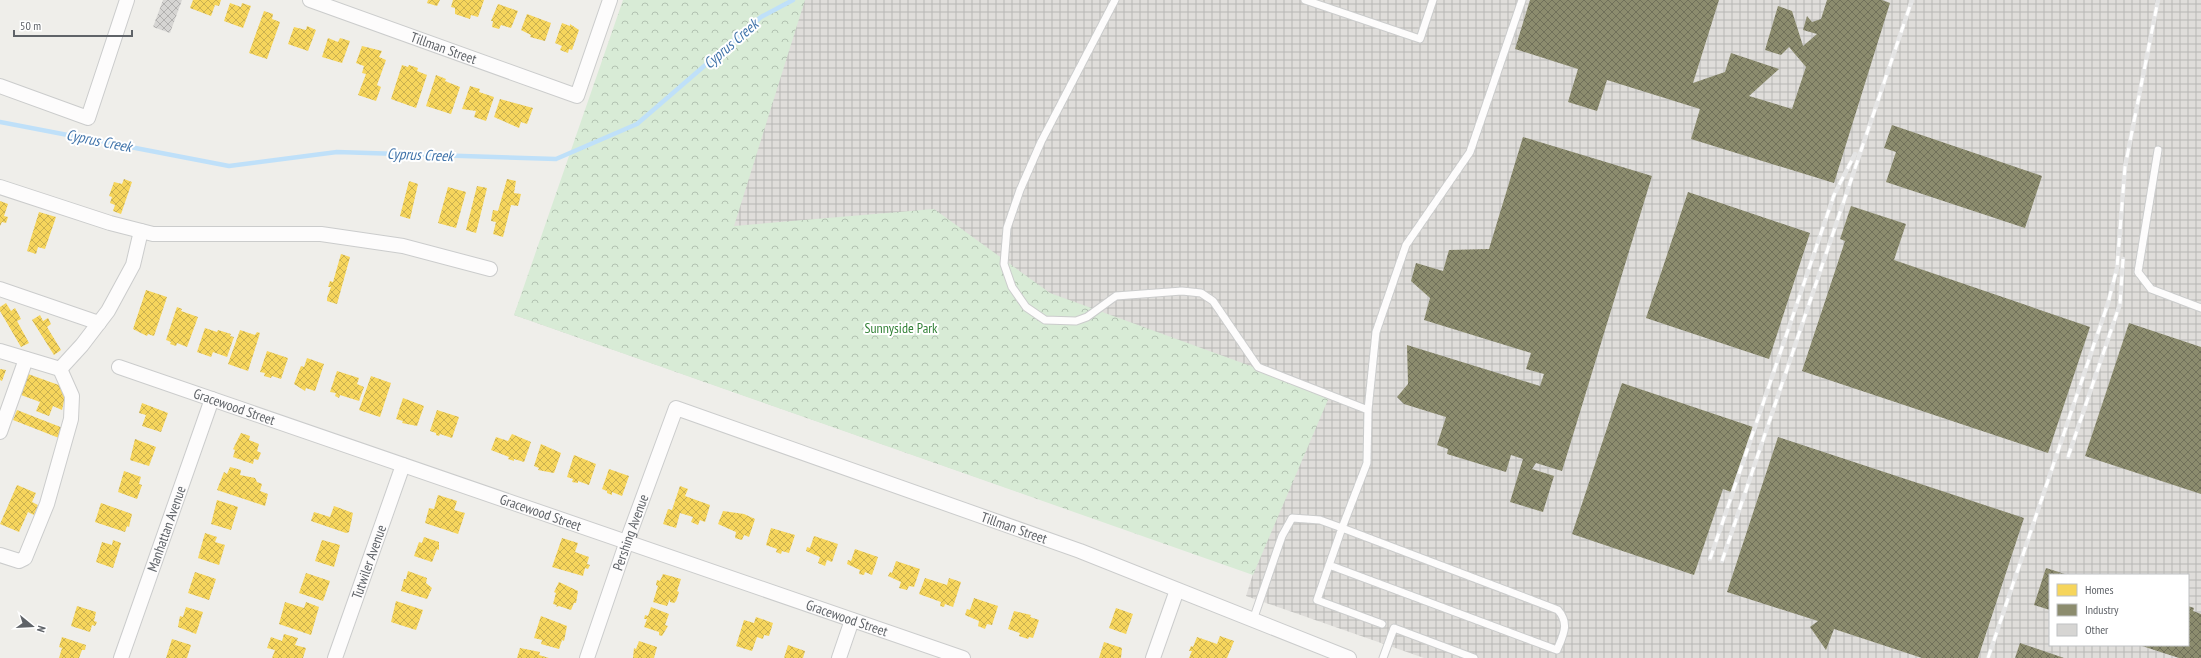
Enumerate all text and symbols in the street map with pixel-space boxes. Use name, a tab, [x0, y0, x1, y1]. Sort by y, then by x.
scale bar	[14, 12, 132, 38]
water label: Cyprus Creek	[699, 13, 764, 73]
text: 50 m	[20, 18, 41, 33]
street label: Tillman Street	[408, 28, 479, 68]
water label: Cyprus Creek	[65, 125, 136, 157]
water label: Cyprus Creek	[387, 144, 456, 165]
park label: Sunnyside Park	[864, 319, 938, 337]
street label: Gracewood Street	[191, 384, 278, 429]
street label: Manhattan Avenue	[143, 483, 190, 574]
street label: Gracewood Street	[497, 490, 584, 535]
street label: Pershing Avenue	[609, 491, 653, 573]
street label: Tillman Street	[979, 508, 1050, 548]
street label: Tutwiler Avenue	[348, 522, 390, 601]
legend	[2049, 574, 2189, 646]
text: Homes	[2085, 582, 2113, 597]
street label: Gracewood Street	[804, 596, 890, 640]
text: Industry	[2085, 602, 2119, 617]
north arrow	[12, 606, 52, 646]
text: Other	[2085, 622, 2109, 637]
text: N	[34, 624, 49, 634]

